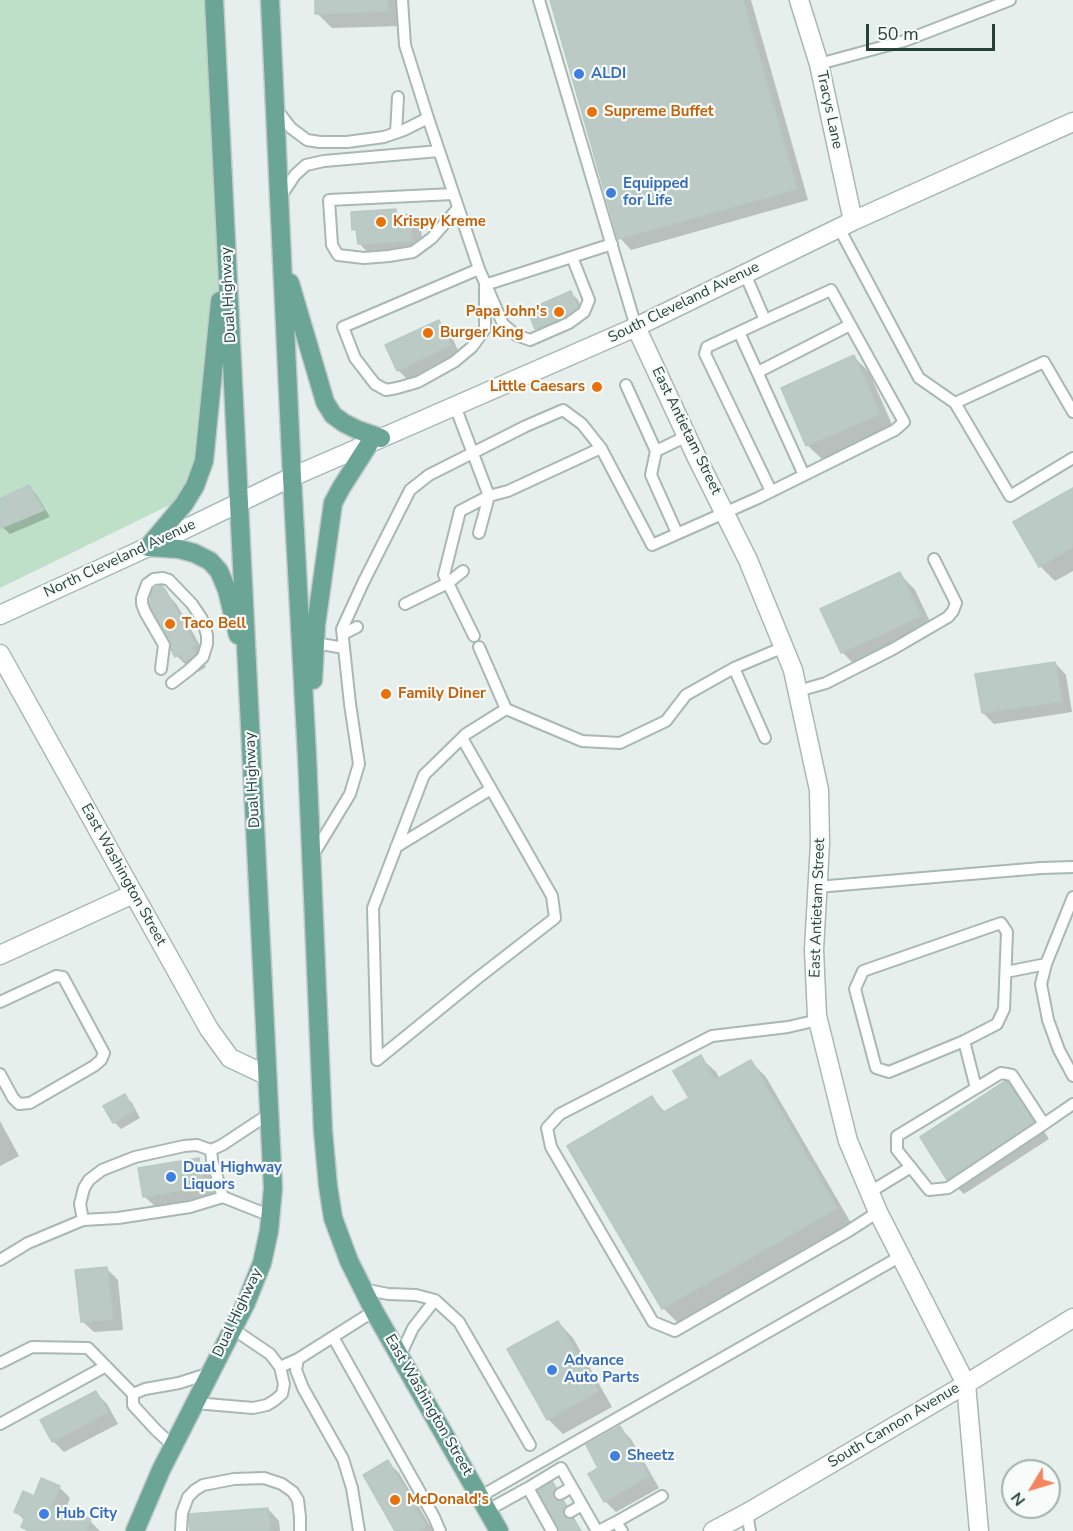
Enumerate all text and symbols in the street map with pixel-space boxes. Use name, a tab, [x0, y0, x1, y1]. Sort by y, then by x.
scale bar	[869, 12, 998, 50]
text: 50 m	[877, 22, 919, 46]
place label: ALDI	[591, 65, 626, 83]
marker: ALDI	[572, 67, 586, 81]
street label: Tracys Lane	[812, 69, 846, 151]
place label: Supreme Buffet	[604, 103, 714, 121]
marker: Supreme Buffet	[585, 105, 599, 119]
place label: Equipped for Life	[623, 175, 689, 210]
marker: Equipped for Life	[604, 186, 618, 200]
place label: Krispy Kreme	[393, 213, 486, 231]
marker: Krispy Kreme	[374, 215, 388, 229]
street label: Dual Highway	[218, 247, 240, 343]
street label: South Cleveland Avenue	[605, 259, 763, 347]
place label: Papa John's	[466, 303, 547, 321]
marker: Papa John's	[552, 305, 566, 319]
place label: Burger King	[440, 324, 524, 342]
marker: Burger King	[421, 326, 435, 340]
street label: East Antietam Street	[647, 364, 725, 498]
place label: Little Caesars	[490, 378, 585, 396]
marker: Little Caesars	[590, 380, 604, 394]
street label: North Cleveland Avenue	[41, 516, 199, 602]
place label: Taco Bell	[182, 615, 246, 633]
marker: Taco Bell	[163, 617, 177, 631]
place label: Family Diner	[398, 685, 486, 703]
marker: Family Diner	[379, 687, 393, 701]
street label: Dual Highway	[242, 732, 264, 828]
street label: East Washington Street	[76, 801, 170, 949]
street label: East Antietam Street	[807, 838, 829, 978]
place label: Dual Highway Liquors	[183, 1159, 282, 1194]
marker: Dual Highway Liquors	[164, 1170, 178, 1184]
street label: Dual Highway	[210, 1266, 266, 1360]
street label: East Washington Street	[380, 1331, 476, 1479]
place label: Advance Auto Parts	[564, 1352, 639, 1387]
marker: Advance Auto Parts	[545, 1363, 559, 1377]
street label: South Cannon Avenue	[825, 1380, 963, 1472]
place label: Sheetz	[627, 1447, 674, 1465]
marker: Sheetz	[608, 1449, 622, 1463]
north arrow	[1001, 1459, 1061, 1519]
text: N	[1006, 1487, 1031, 1510]
place label: McDonald's	[407, 1491, 489, 1509]
marker: McDonald's	[388, 1493, 402, 1507]
place label: Hub City	[56, 1505, 117, 1523]
marker: Hub City	[37, 1507, 51, 1521]

